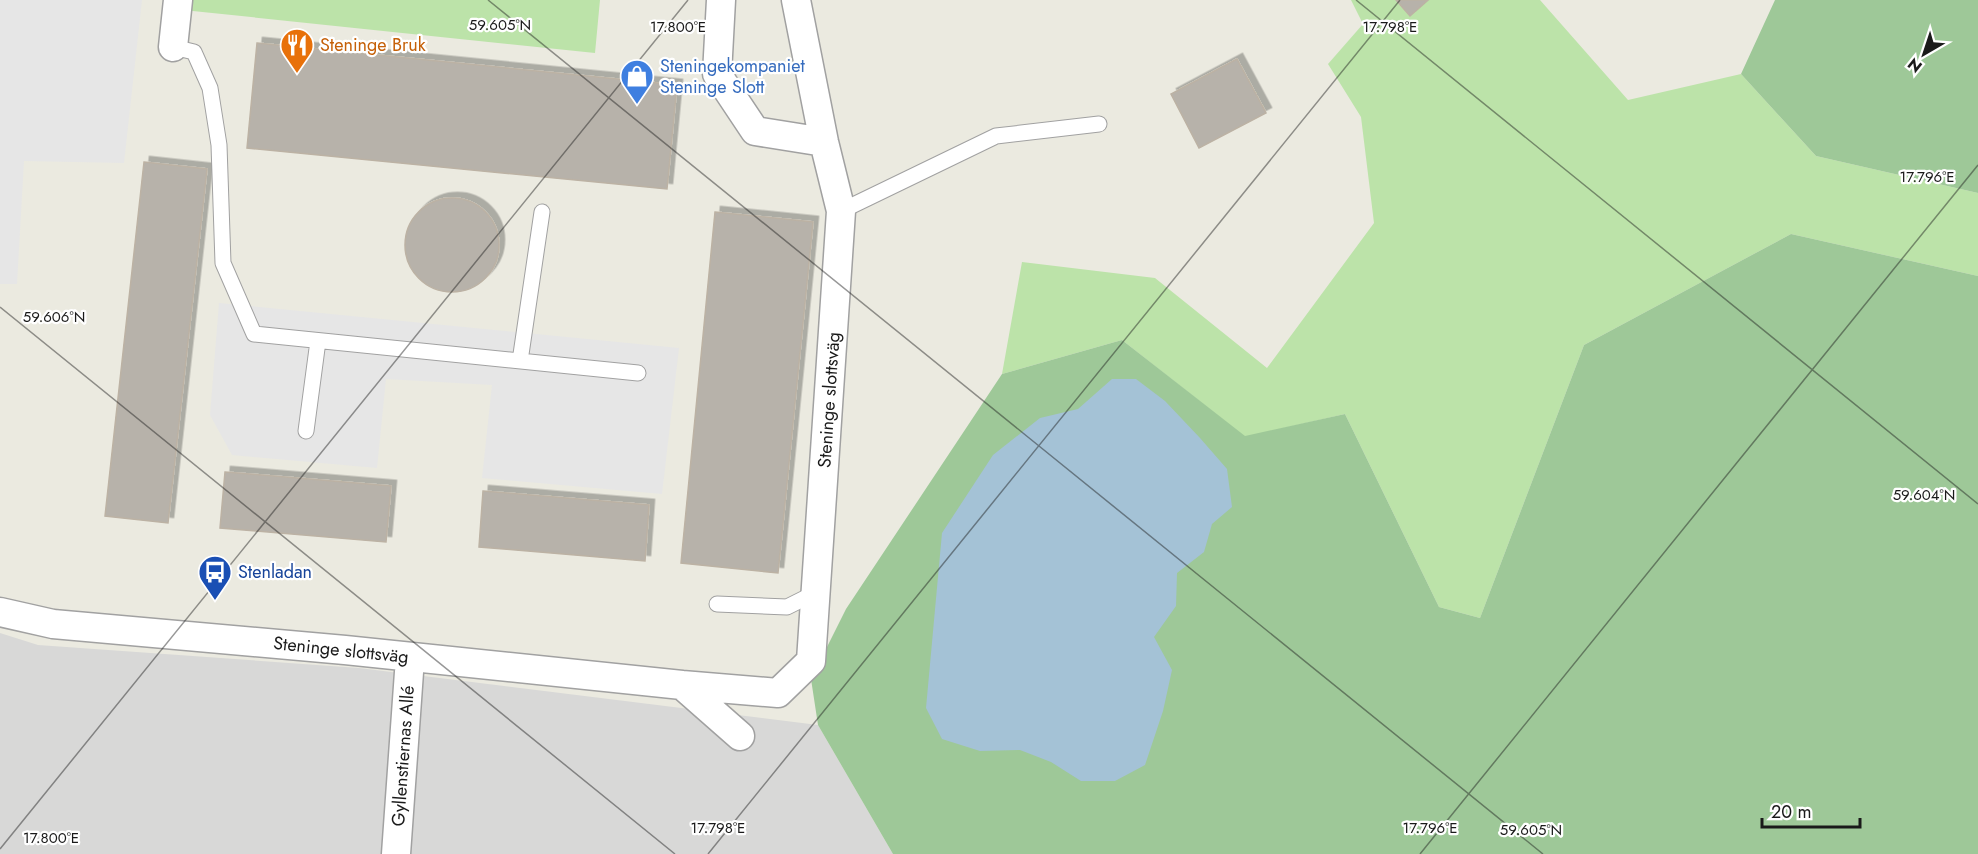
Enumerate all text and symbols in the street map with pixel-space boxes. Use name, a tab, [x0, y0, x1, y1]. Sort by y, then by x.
text: 59.605°N	[469, 14, 531, 36]
text: 17.800°E	[650, 16, 706, 38]
text: 17.798°E	[1363, 16, 1417, 38]
north arrow	[1894, 24, 1954, 84]
restaurant icon: Steninge Bruk	[279, 27, 315, 74]
place label: Steninge Bruk	[320, 32, 426, 58]
text: N	[1903, 52, 1927, 78]
place label: Steningekompaniet Steninge Slott	[660, 53, 805, 100]
shop icon: Steningekompaniet Steninge Slott	[619, 58, 655, 105]
text: 17.796°E	[1899, 166, 1955, 188]
text: 59.606°N	[23, 306, 85, 328]
street label: Steninge slottsväg	[811, 331, 847, 469]
text: 59.604°N	[1893, 484, 1955, 506]
bus stop icon: Stenladan	[197, 554, 233, 601]
place label: Stenladan	[238, 559, 312, 585]
street label: Steninge slottsväg	[272, 630, 410, 670]
street label: Gyllenstiernas Allé	[385, 685, 421, 827]
scale bar	[1762, 791, 1860, 829]
text: 20 m	[1771, 799, 1811, 825]
text: 17.798°E	[691, 817, 745, 839]
text: 17.796°E	[1402, 817, 1458, 839]
text: 59.605°N	[1500, 819, 1562, 841]
text: 17.800°E	[23, 827, 79, 849]

